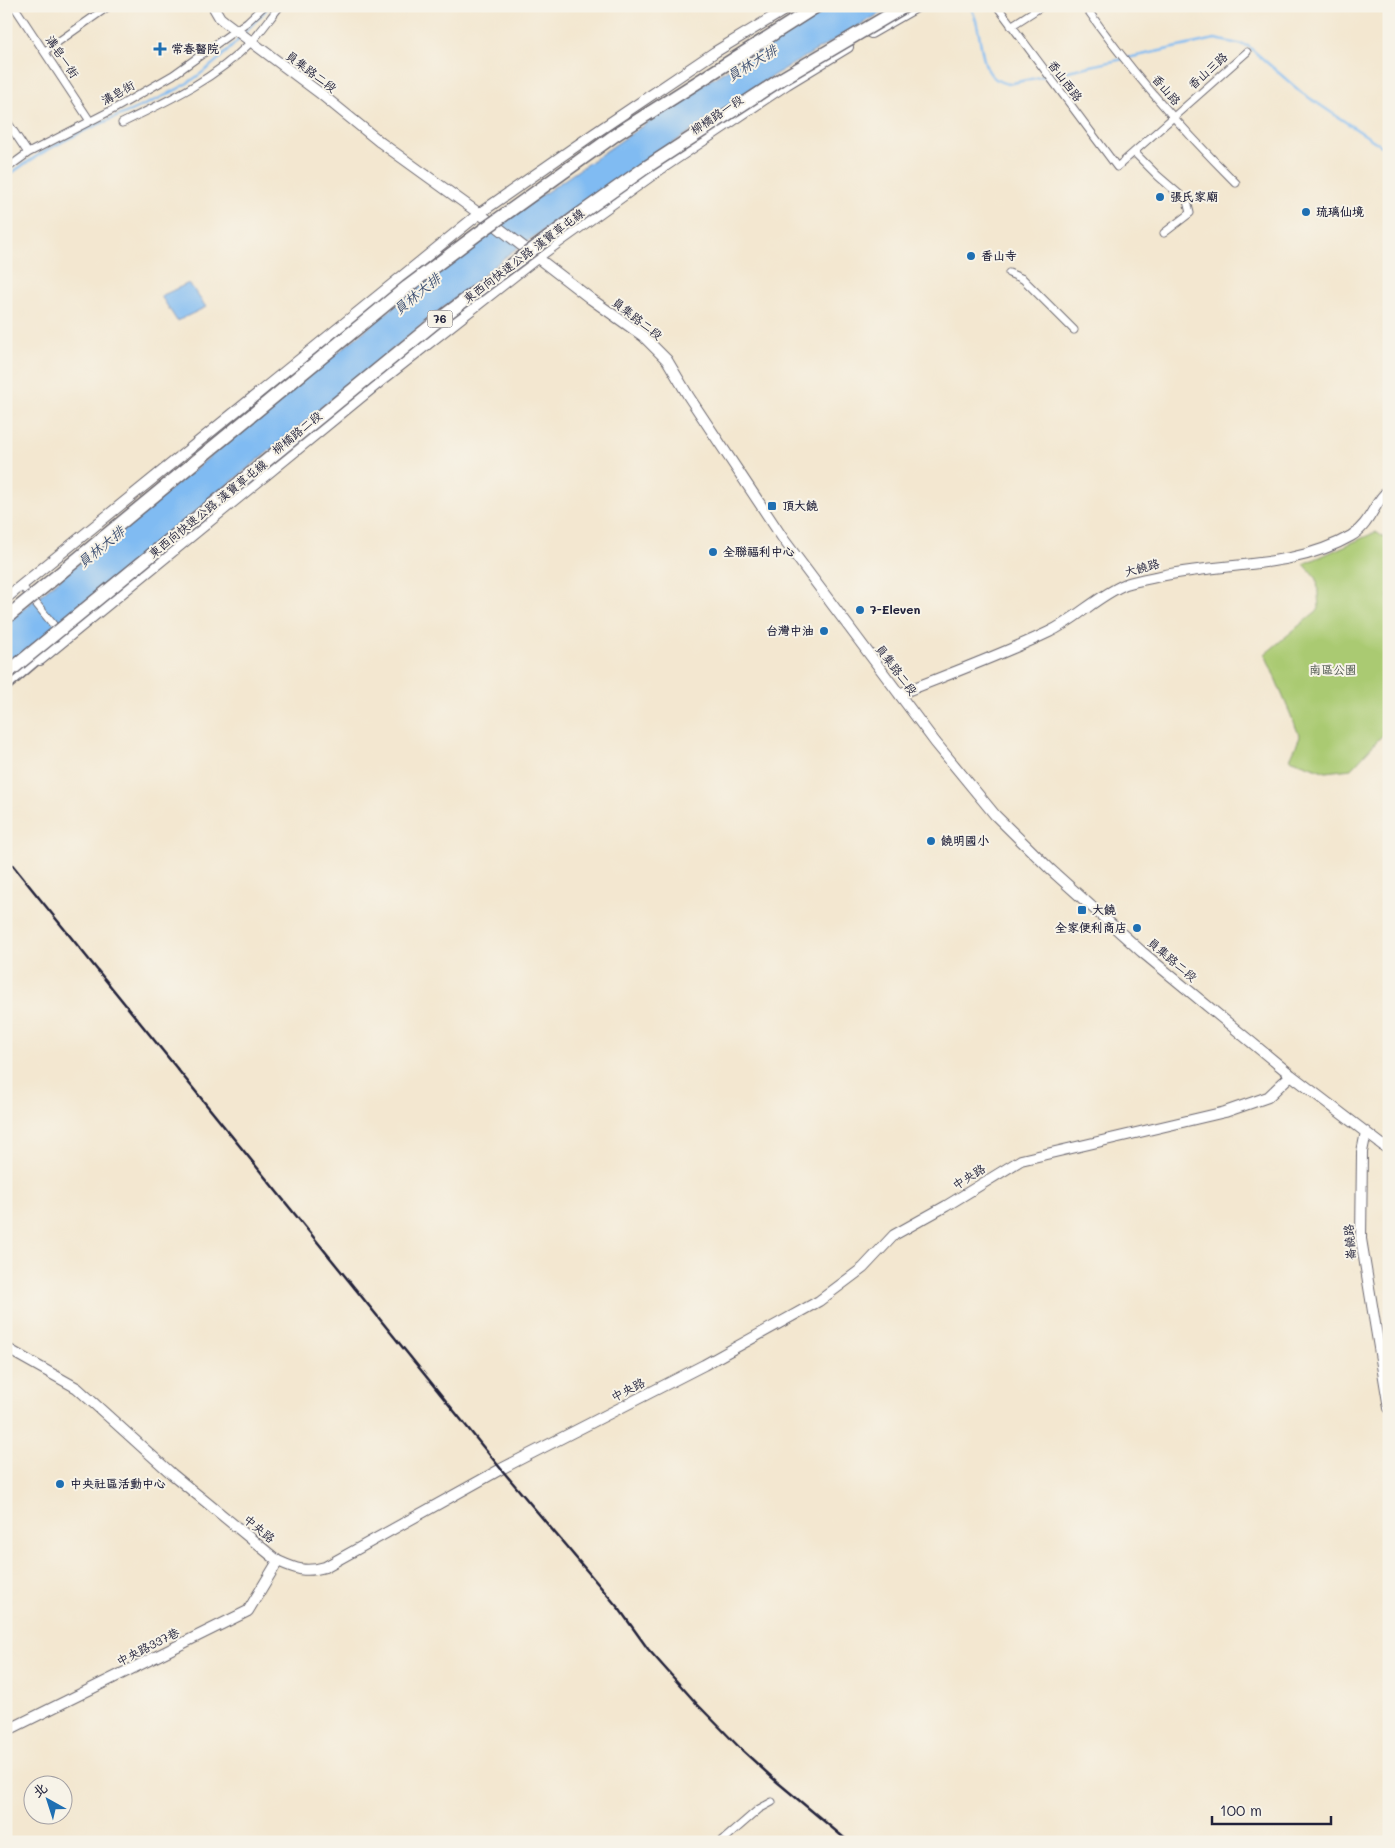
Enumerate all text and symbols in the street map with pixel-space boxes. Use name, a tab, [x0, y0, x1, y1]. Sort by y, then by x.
street label: 溝皂一街	[43, 32, 83, 81]
water label: 員林大排	[723, 39, 782, 85]
place label: 常春醫院	[171, 40, 219, 56]
marker: 常春醫院	[153, 42, 167, 56]
street label: 員集路二段	[283, 47, 340, 96]
street label: 香山三路	[1184, 48, 1231, 92]
street label: 香山西路	[1045, 56, 1087, 104]
street label: 香山路	[1149, 71, 1185, 108]
street label: 溝皂街	[98, 76, 137, 108]
street label: 柳橋路一段	[687, 91, 746, 138]
place label: 張氏家廟	[1170, 188, 1218, 204]
marker: 張氏家廟	[1154, 191, 1166, 203]
place label: 琉璃仙境	[1316, 203, 1364, 219]
street label: 東西向快速公路 漢寶草屯線	[460, 204, 587, 306]
marker: 琉璃仙境	[1300, 206, 1312, 218]
place label: 香山寺	[981, 247, 1017, 263]
marker: 香山寺	[965, 250, 977, 262]
water label: 員林大排	[389, 267, 446, 319]
street label: 員集路二段	[609, 293, 666, 343]
road number: 76	[428, 310, 452, 328]
street label: 柳橋路二段	[268, 407, 325, 457]
street label: 東西向快速公路 漢寶草屯線	[145, 455, 270, 561]
place label: 頂大饒	[782, 497, 818, 513]
marker: 頂大饒	[766, 500, 778, 512]
water label: 員林大排	[73, 520, 130, 572]
place label: 全聯福利中心	[723, 543, 795, 559]
marker: 全聯福利中心	[707, 546, 719, 558]
street label: 大饒路	[1122, 555, 1161, 579]
place label: 7-Eleven	[870, 601, 920, 617]
marker: 7-Eleven	[854, 604, 866, 616]
place label: 台灣中油	[766, 622, 814, 638]
marker: 台灣中油	[818, 625, 830, 637]
street label: 員集路二段	[872, 641, 921, 698]
park label: 南區公園	[1309, 661, 1357, 677]
place label: 饒明國小	[941, 832, 989, 848]
marker: 饒明國小	[925, 835, 937, 847]
place label: 大饒	[1092, 901, 1116, 917]
marker: 大饒	[1076, 904, 1088, 916]
place label: 全家便利商店	[1055, 919, 1127, 935]
marker: 全家便利商店	[1131, 922, 1143, 934]
street label: 員集路二段	[1145, 934, 1201, 985]
street label: 中央路	[949, 1160, 988, 1192]
street label: 崙饒路	[1340, 1224, 1358, 1261]
street label: 中央路	[608, 1374, 647, 1404]
place label: 中央社區活動中心	[70, 1475, 166, 1491]
marker: 中央社區活動中心	[54, 1478, 66, 1490]
street label: 中央路	[241, 1511, 279, 1546]
street label: 中央路337巷	[113, 1623, 182, 1669]
north arrow	[22, 1776, 72, 1826]
text: 北	[28, 1778, 51, 1801]
scale bar	[1212, 1793, 1331, 1825]
text: 100 m	[1220, 1800, 1262, 1820]

